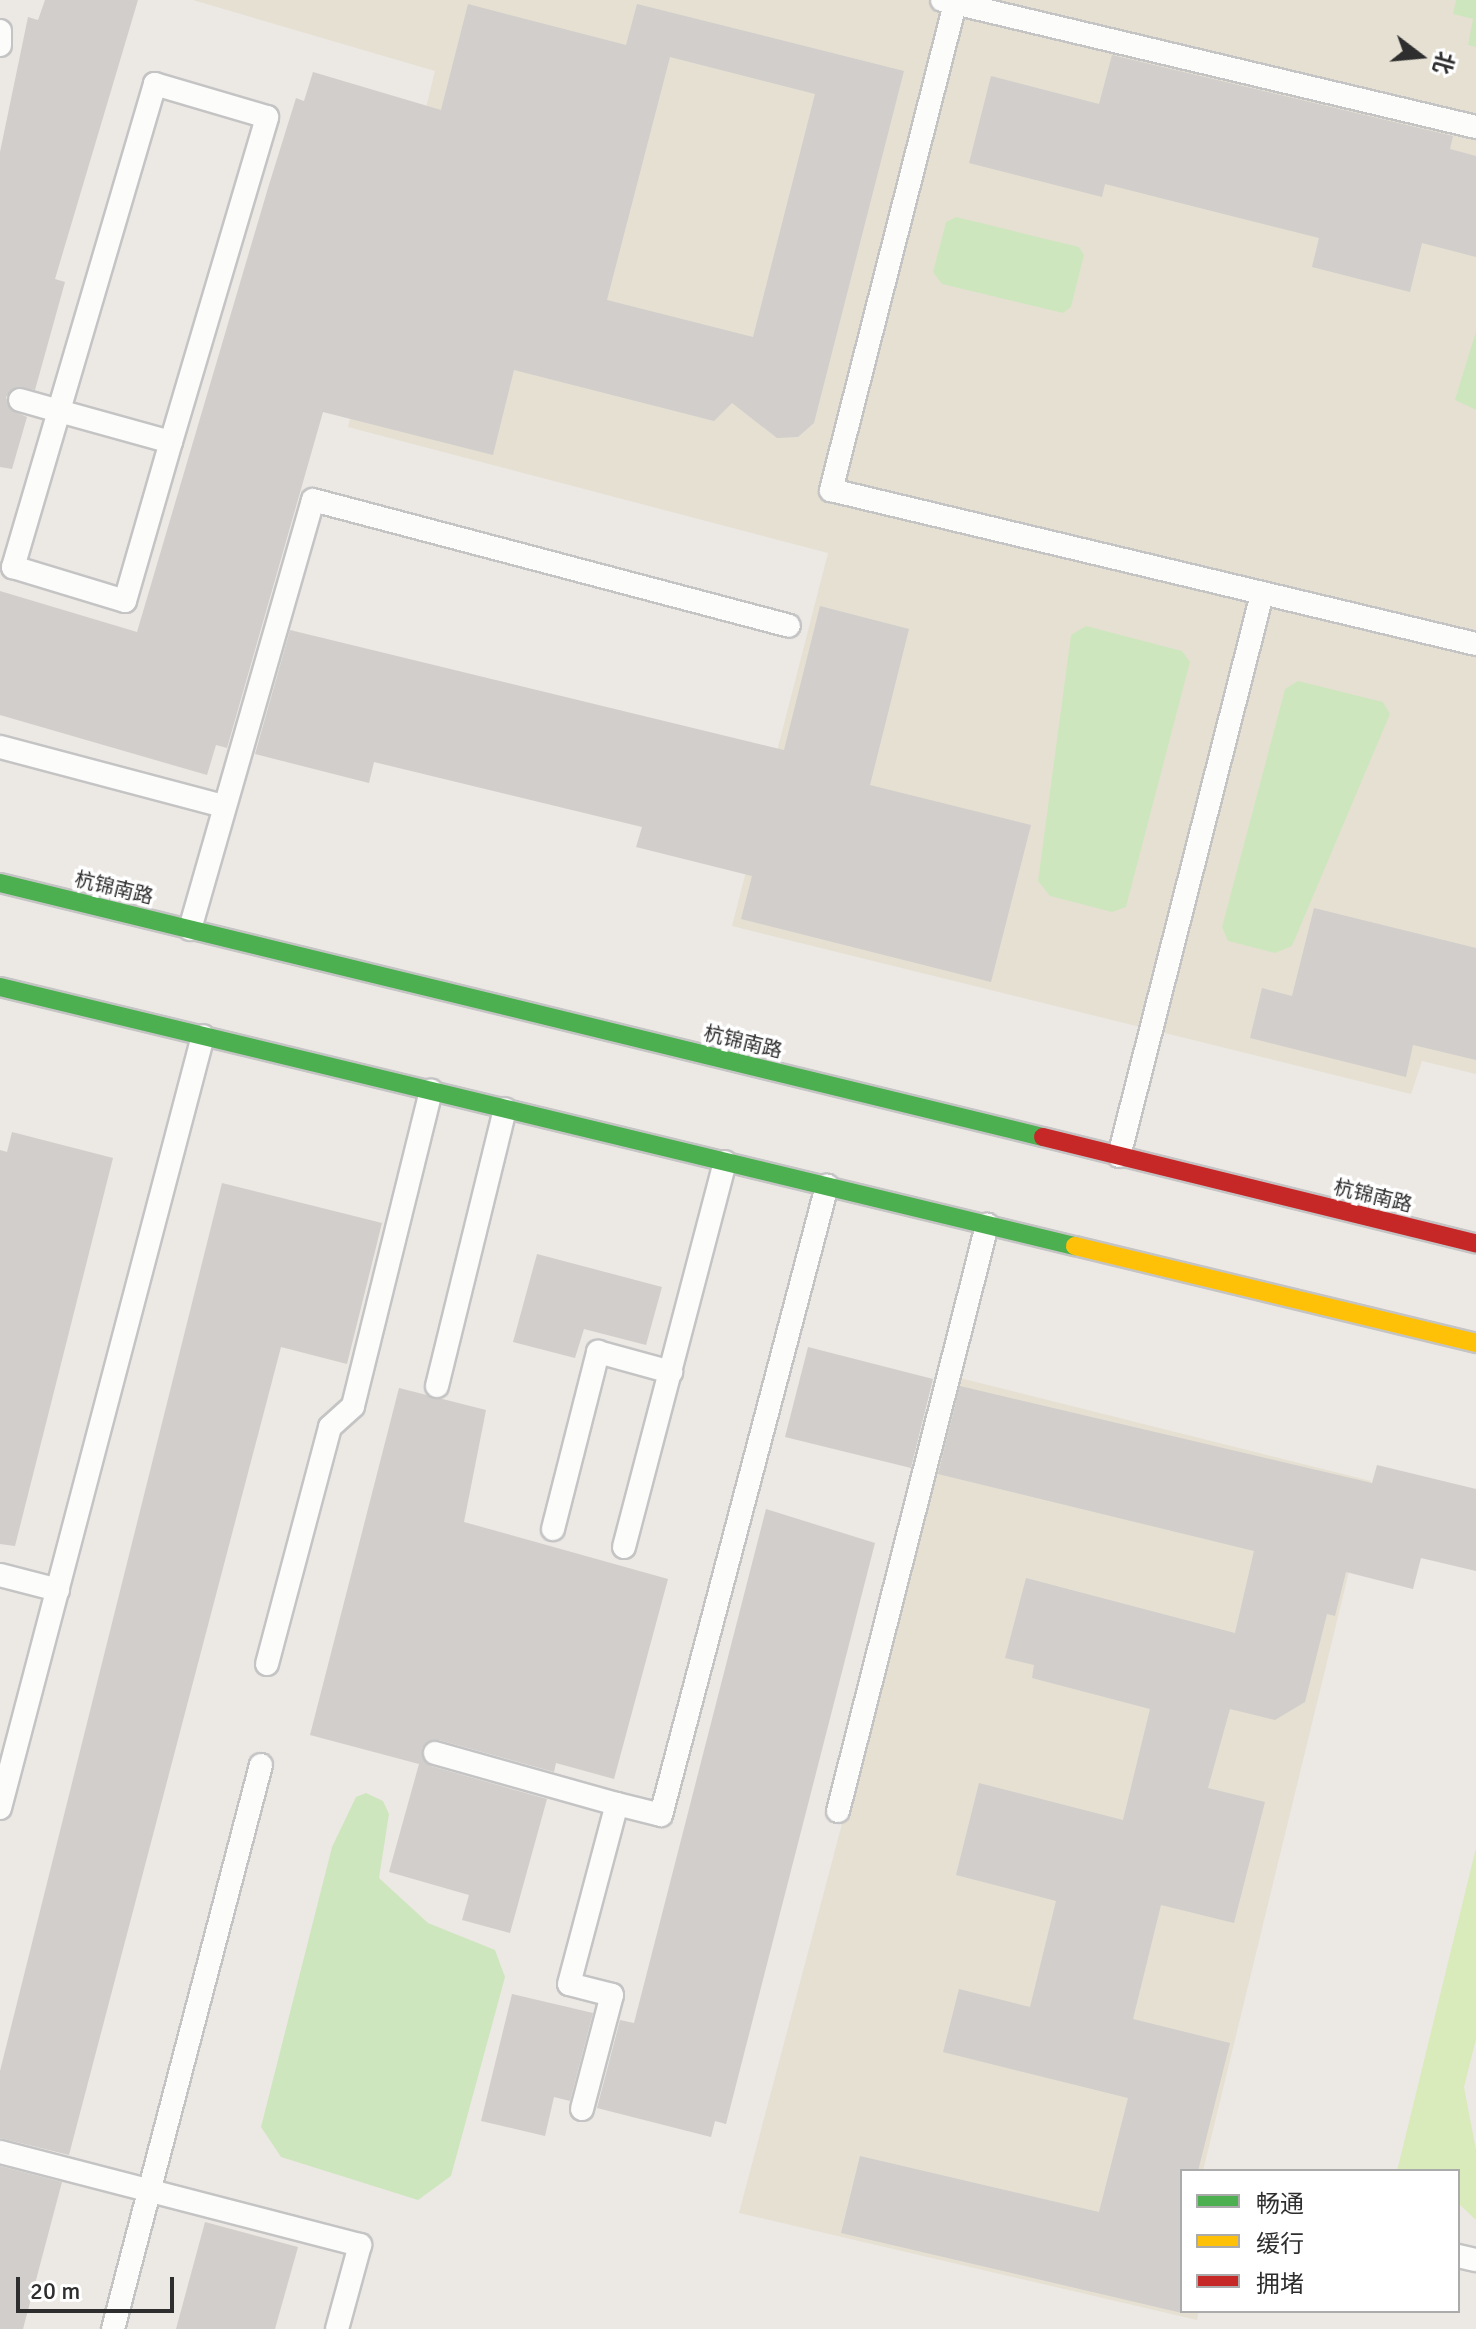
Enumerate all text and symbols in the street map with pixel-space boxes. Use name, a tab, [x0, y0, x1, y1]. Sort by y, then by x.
north arrow	[1380, 16, 1460, 96]
text: 北	[1428, 48, 1460, 77]
street label: 杭锦南路	[72, 867, 156, 909]
street label: 杭锦南路	[701, 1021, 785, 1063]
street label: 杭锦南路	[1331, 1175, 1415, 1217]
legend	[1180, 2169, 1460, 2313]
text: 畅通	[1256, 2189, 1304, 2219]
text: 缓行	[1256, 2229, 1304, 2259]
scale bar	[20, 2261, 178, 2311]
text: 拥堵	[1256, 2269, 1304, 2299]
text: 20 m	[30, 2276, 80, 2306]

